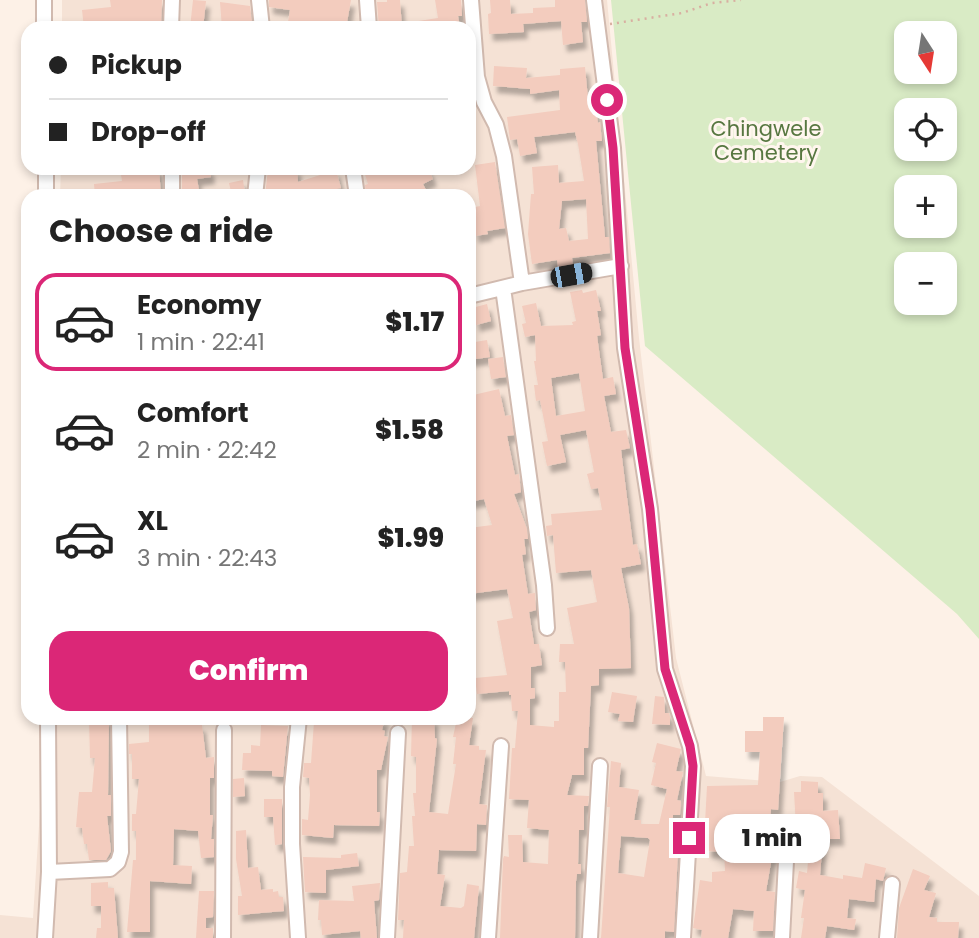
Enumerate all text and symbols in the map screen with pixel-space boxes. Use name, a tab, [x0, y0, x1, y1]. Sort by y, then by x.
north arrow	[894, 21, 957, 84]
map controls	[894, 21, 957, 315]
text: Pickup	[91, 47, 182, 83]
route start	[591, 84, 623, 116]
button: locate	[894, 98, 957, 161]
text: Drop-off	[91, 114, 206, 150]
park label: Chingwele Cemetery	[711, 114, 821, 167]
button: +	[894, 175, 957, 238]
text: Choose a ride	[49, 208, 273, 253]
button: −	[894, 252, 957, 315]
car	[549, 261, 594, 289]
text: Economy	[137, 287, 261, 323]
icon: car	[53, 291, 116, 354]
text: $1.17	[385, 304, 444, 340]
text: 1 min · 22:41	[137, 326, 265, 358]
text: Comfort	[137, 395, 249, 431]
icon: car	[53, 399, 116, 462]
text: $1.58	[375, 412, 444, 448]
text: 2 min · 22:42	[137, 434, 277, 466]
text: XL	[137, 503, 168, 539]
icon: car	[53, 507, 116, 570]
text: $1.99	[377, 520, 444, 556]
text: 3 min · 22:43	[137, 542, 277, 574]
button: Confirm	[49, 631, 448, 711]
callout: 1 min	[714, 814, 829, 862]
route end	[673, 822, 705, 854]
text: 1 min	[742, 822, 802, 854]

